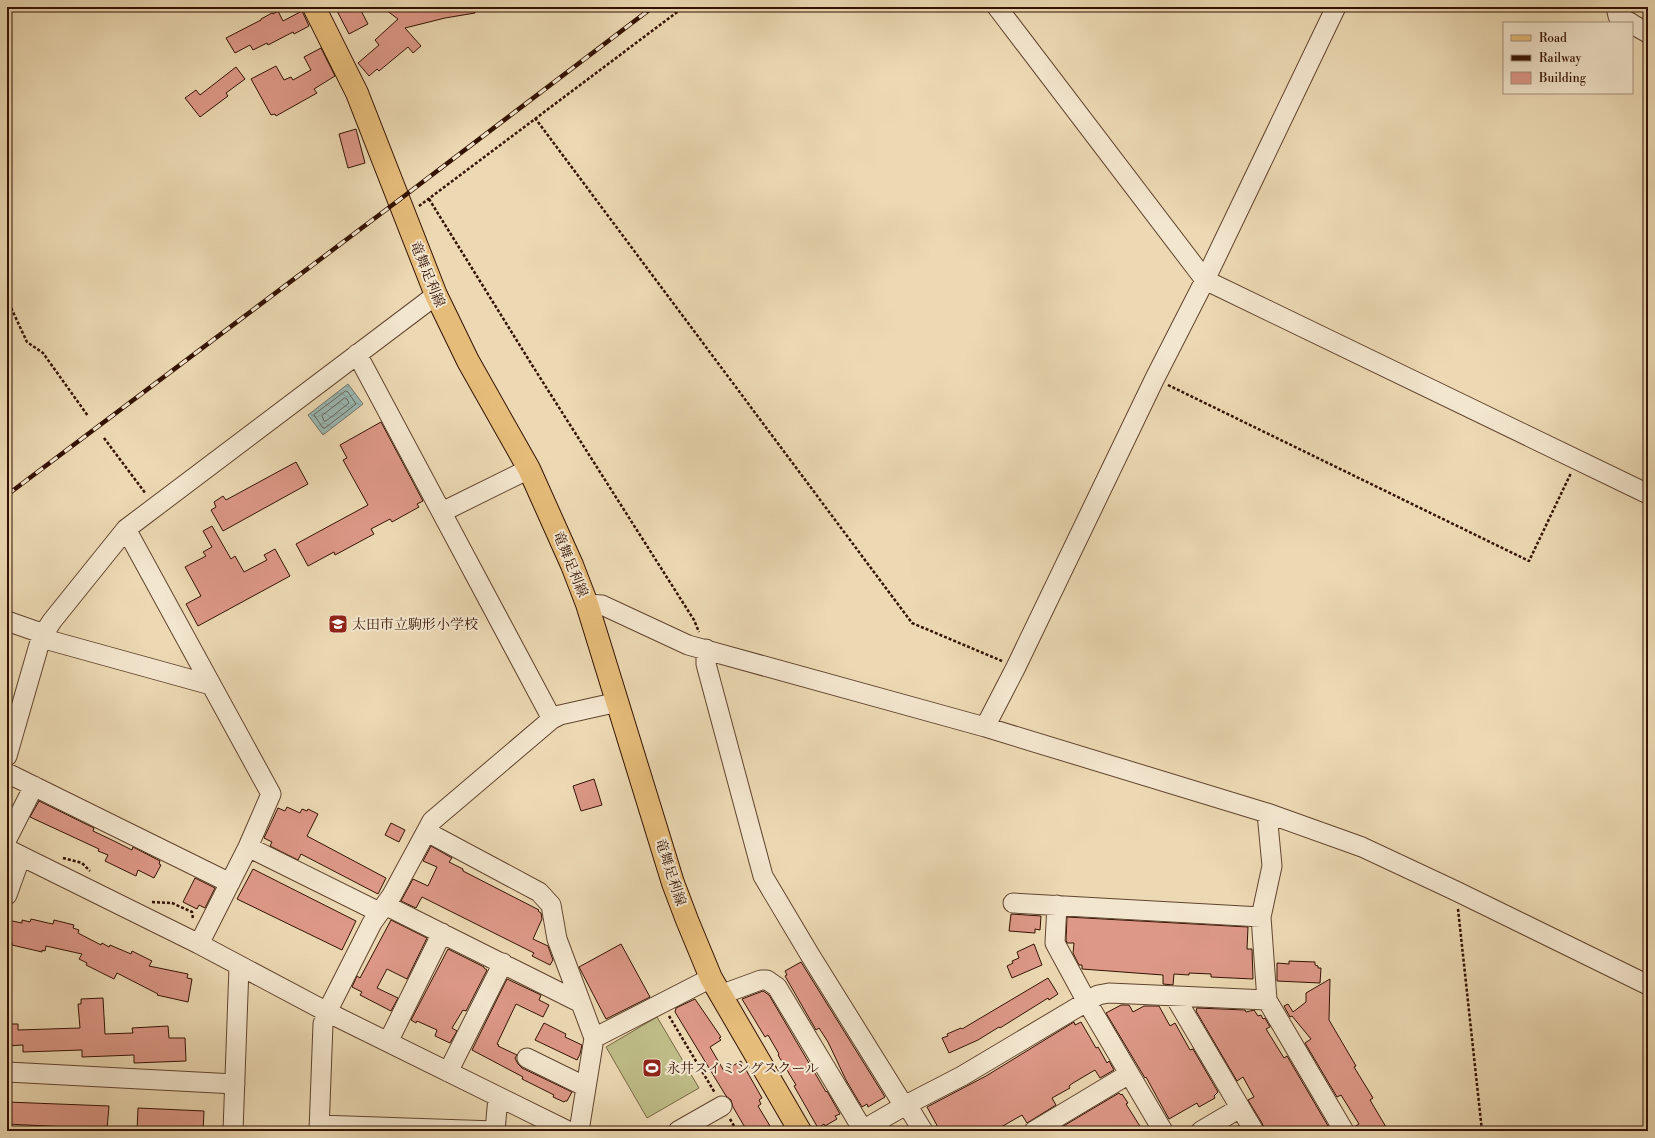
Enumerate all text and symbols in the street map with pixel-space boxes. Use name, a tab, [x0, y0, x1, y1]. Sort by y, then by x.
legend	[1503, 22, 1633, 94]
text: Road	[1539, 31, 1567, 46]
text: Railway	[1539, 51, 1581, 66]
text: Building	[1538, 71, 1587, 86]
street label: 竜舞足利線	[406, 239, 449, 310]
street label: 竜舞足利線	[549, 529, 592, 600]
school or university icon: 太田市立駒形小学校	[327, 613, 349, 635]
place label: 太田市立駒形小学校	[352, 616, 478, 634]
street label: 竜舞足利線	[651, 836, 689, 908]
sports icon: 永井スイミングスクール	[641, 1057, 663, 1079]
place label: 永井スイミングスクール	[666, 1060, 819, 1078]

